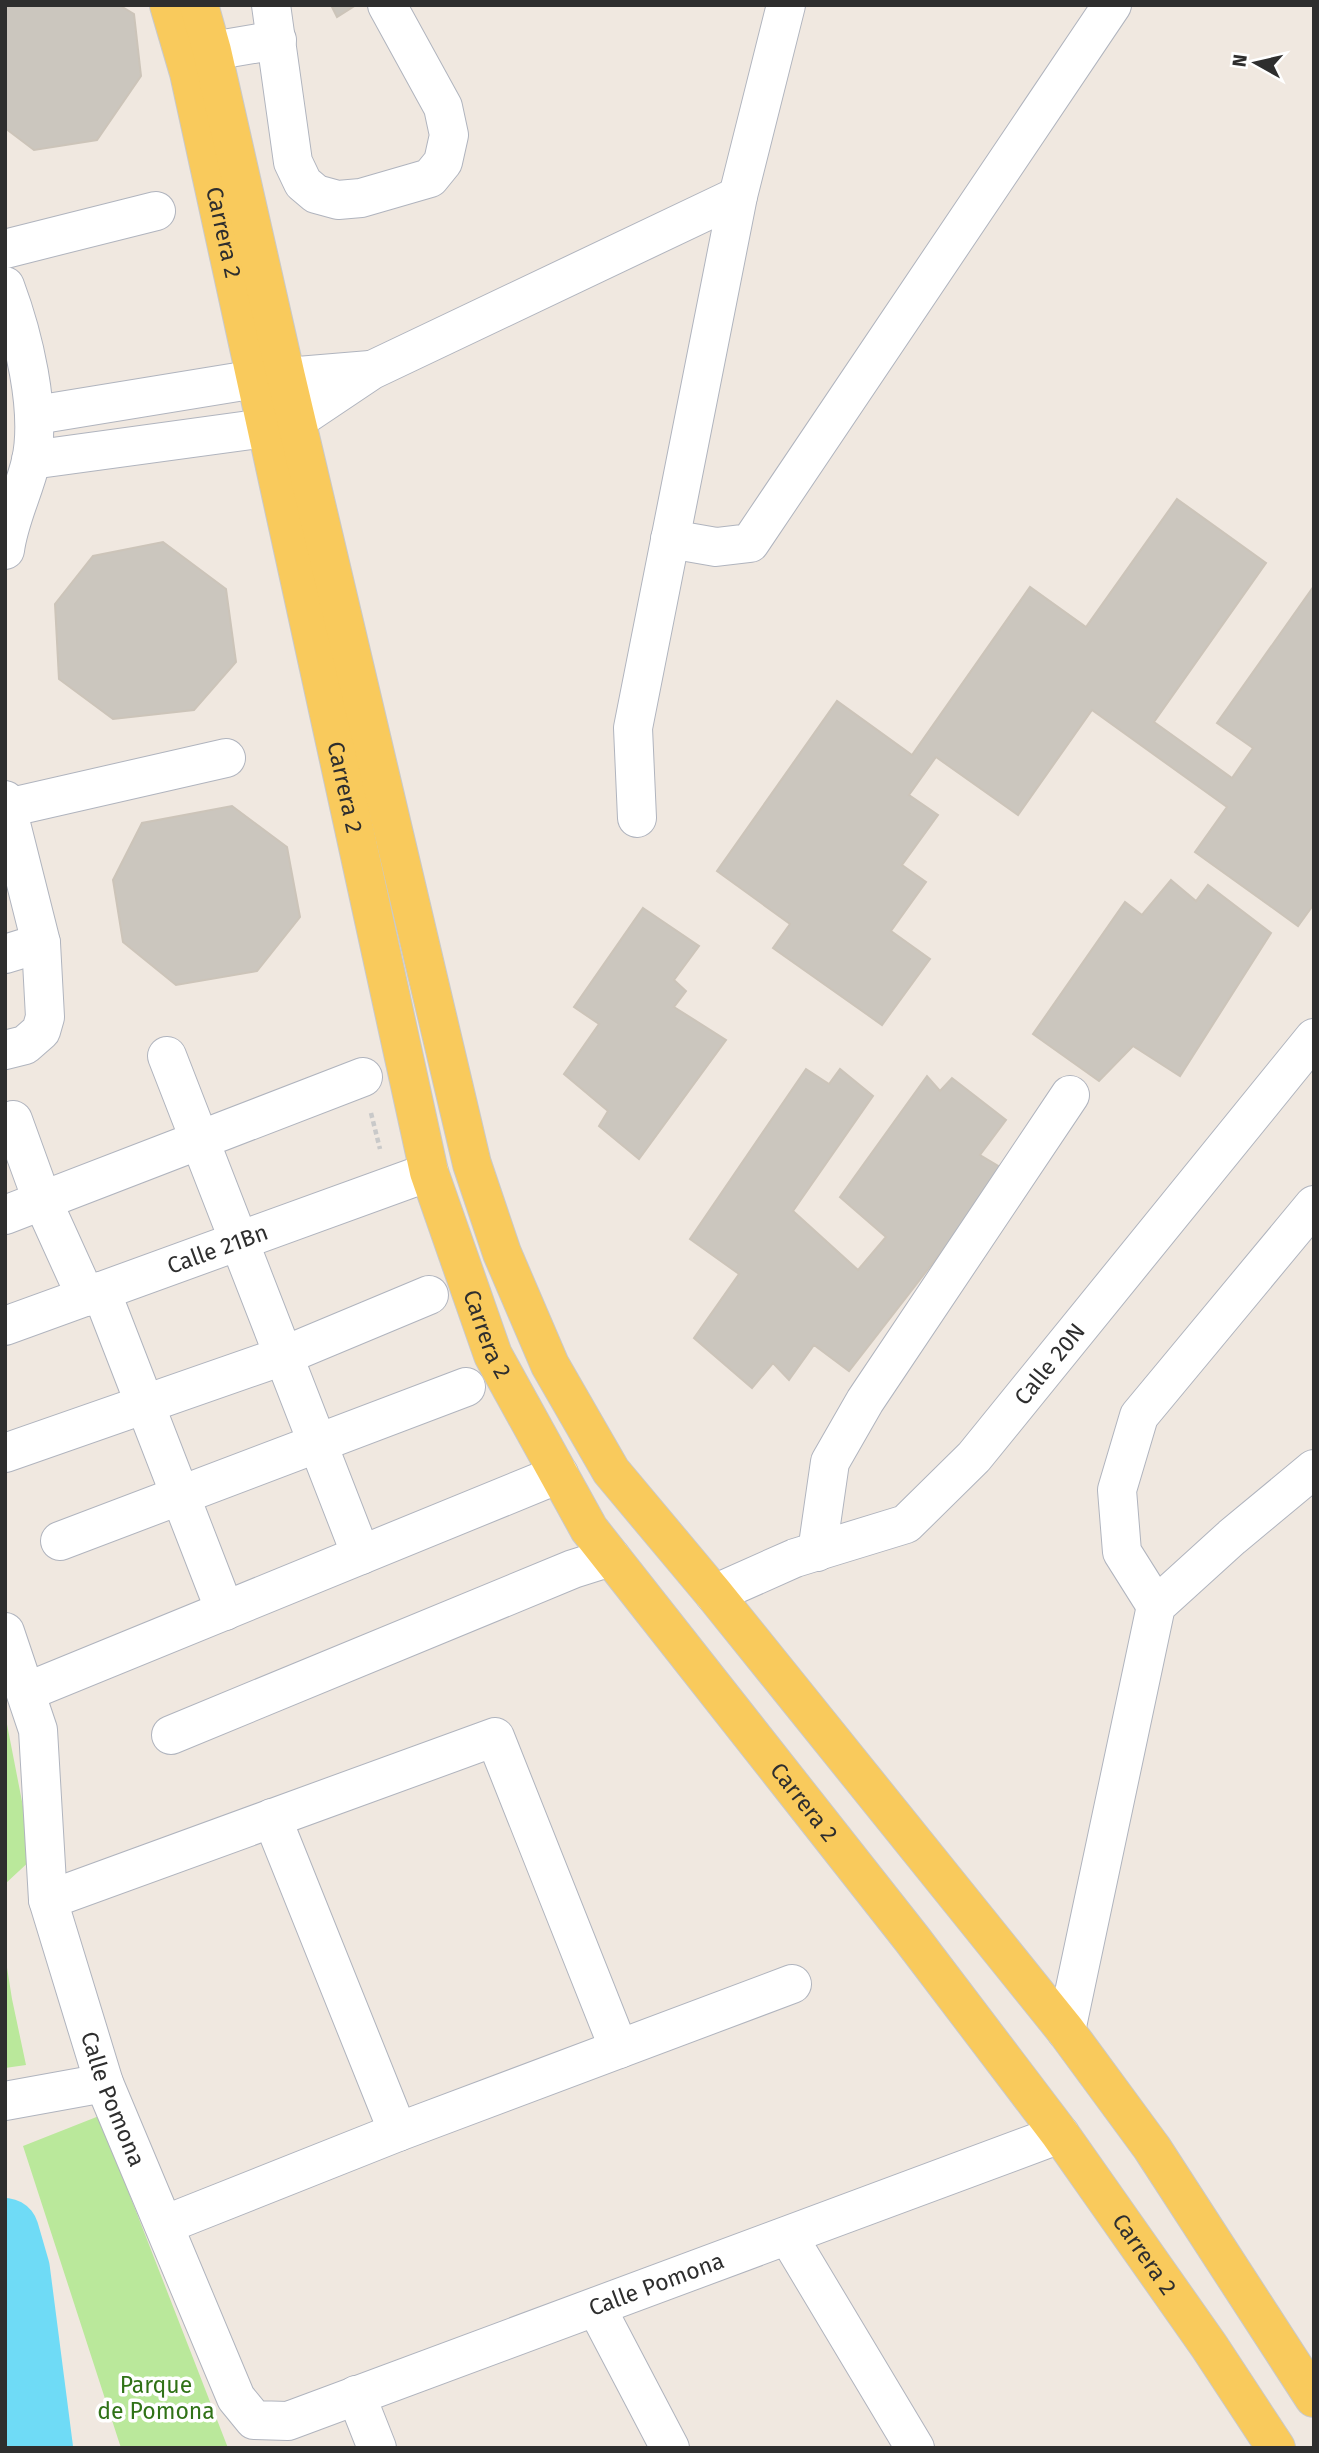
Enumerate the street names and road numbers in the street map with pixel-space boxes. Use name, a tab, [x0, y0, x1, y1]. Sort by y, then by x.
street label: Carrera 2	[200, 184, 247, 281]
street label: Carrera 2	[321, 739, 369, 836]
street label: Calle 21Bn	[163, 1218, 272, 1280]
street label: Carrera 2	[457, 1286, 517, 1383]
street label: Calle 20N	[1008, 1318, 1091, 1410]
street label: Carrera 2	[764, 1757, 844, 1847]
street label: Calle Pomona	[75, 2028, 151, 2171]
street label: Carrera 2	[1106, 2208, 1183, 2300]
street label: Calle Pomona	[585, 2246, 728, 2322]

